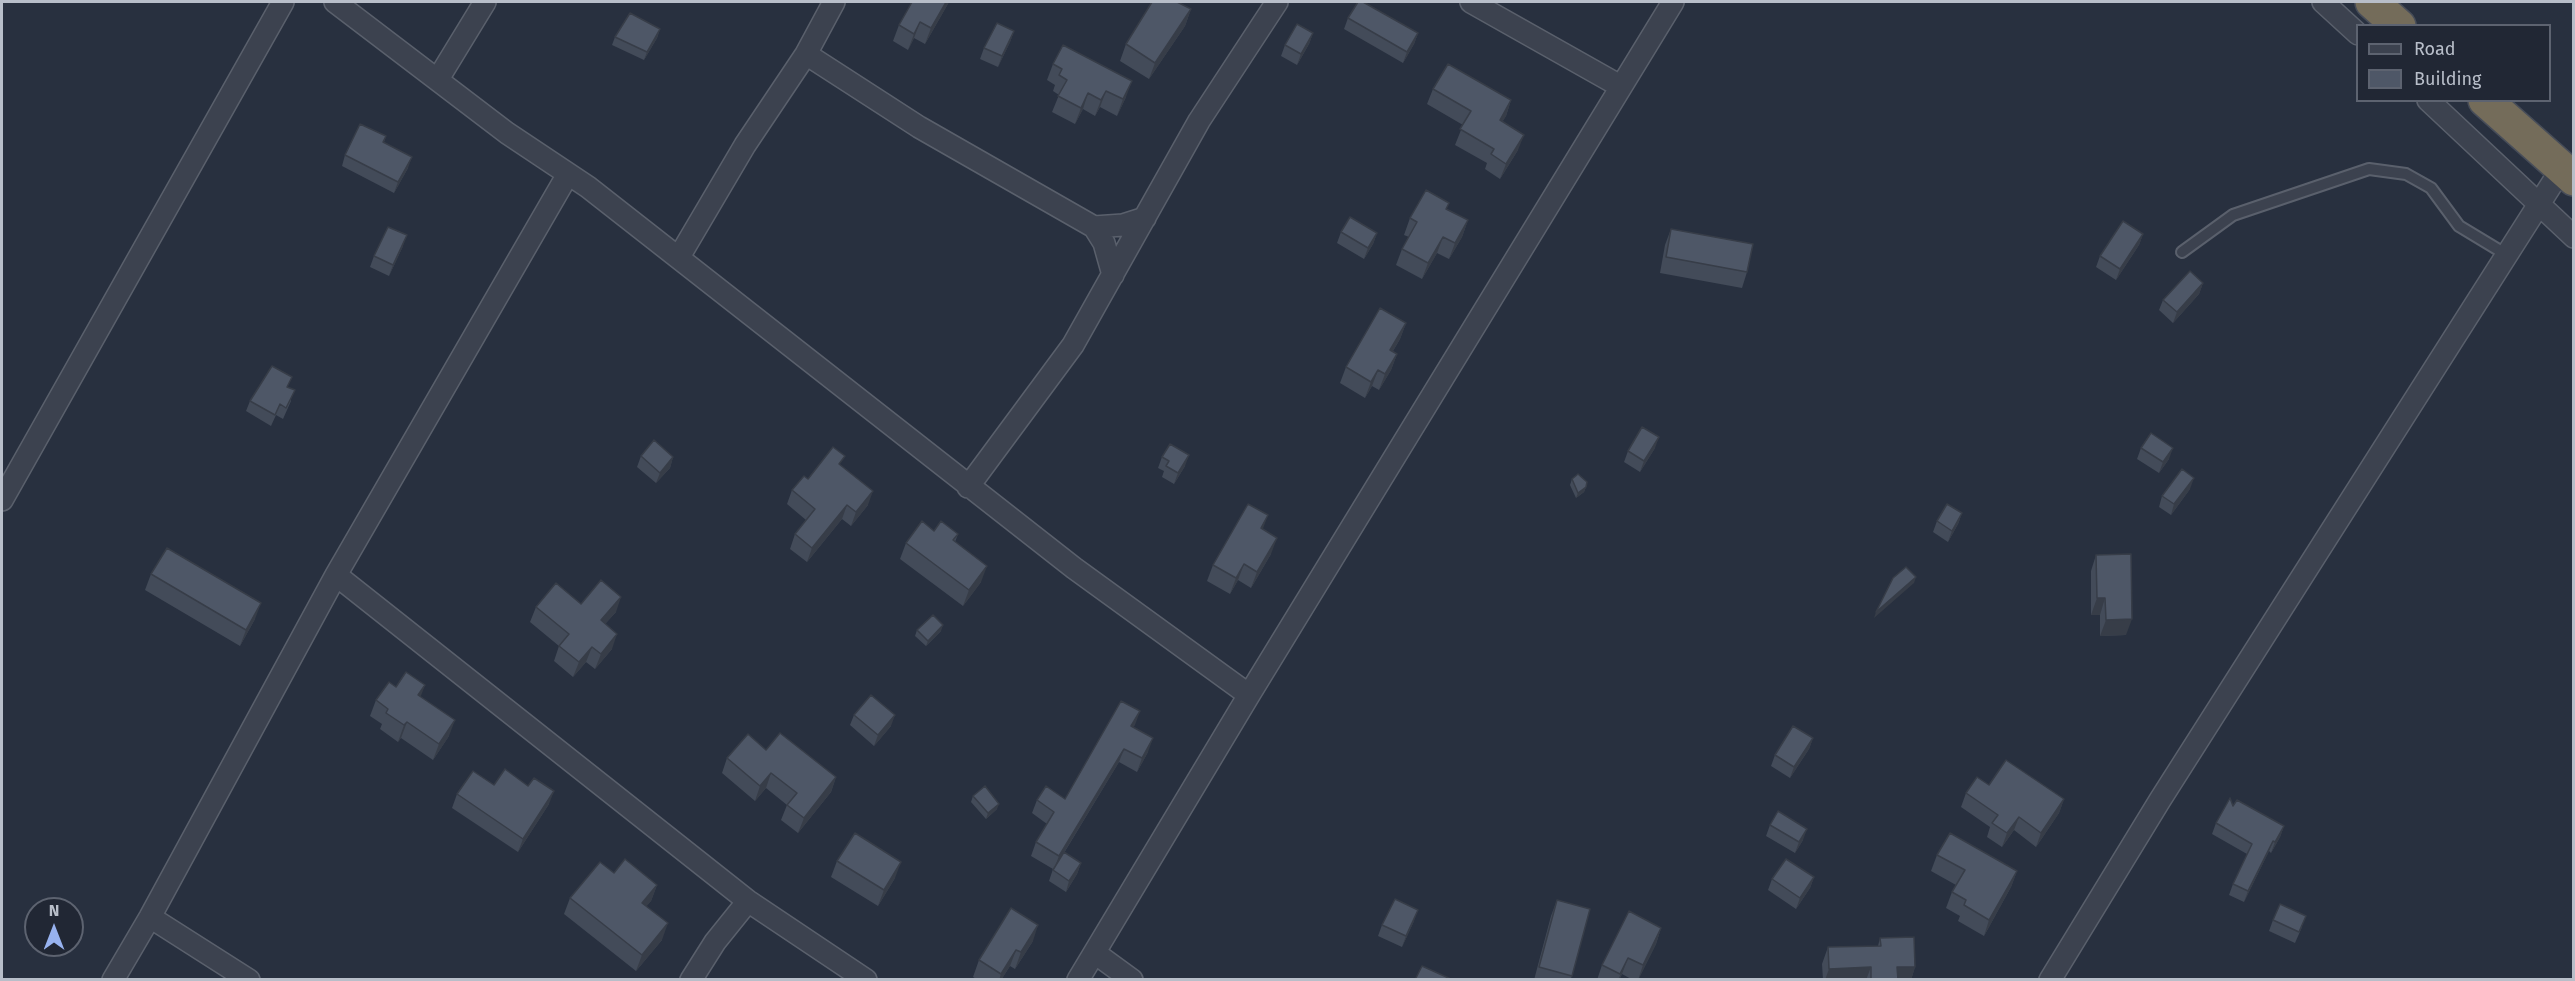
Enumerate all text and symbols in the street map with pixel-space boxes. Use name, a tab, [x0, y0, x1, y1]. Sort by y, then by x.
legend	[2356, 24, 2551, 102]
text: Road	[2414, 38, 2456, 60]
text: Building	[2414, 68, 2481, 90]
north arrow	[24, 897, 84, 957]
text: N	[49, 901, 59, 920]

